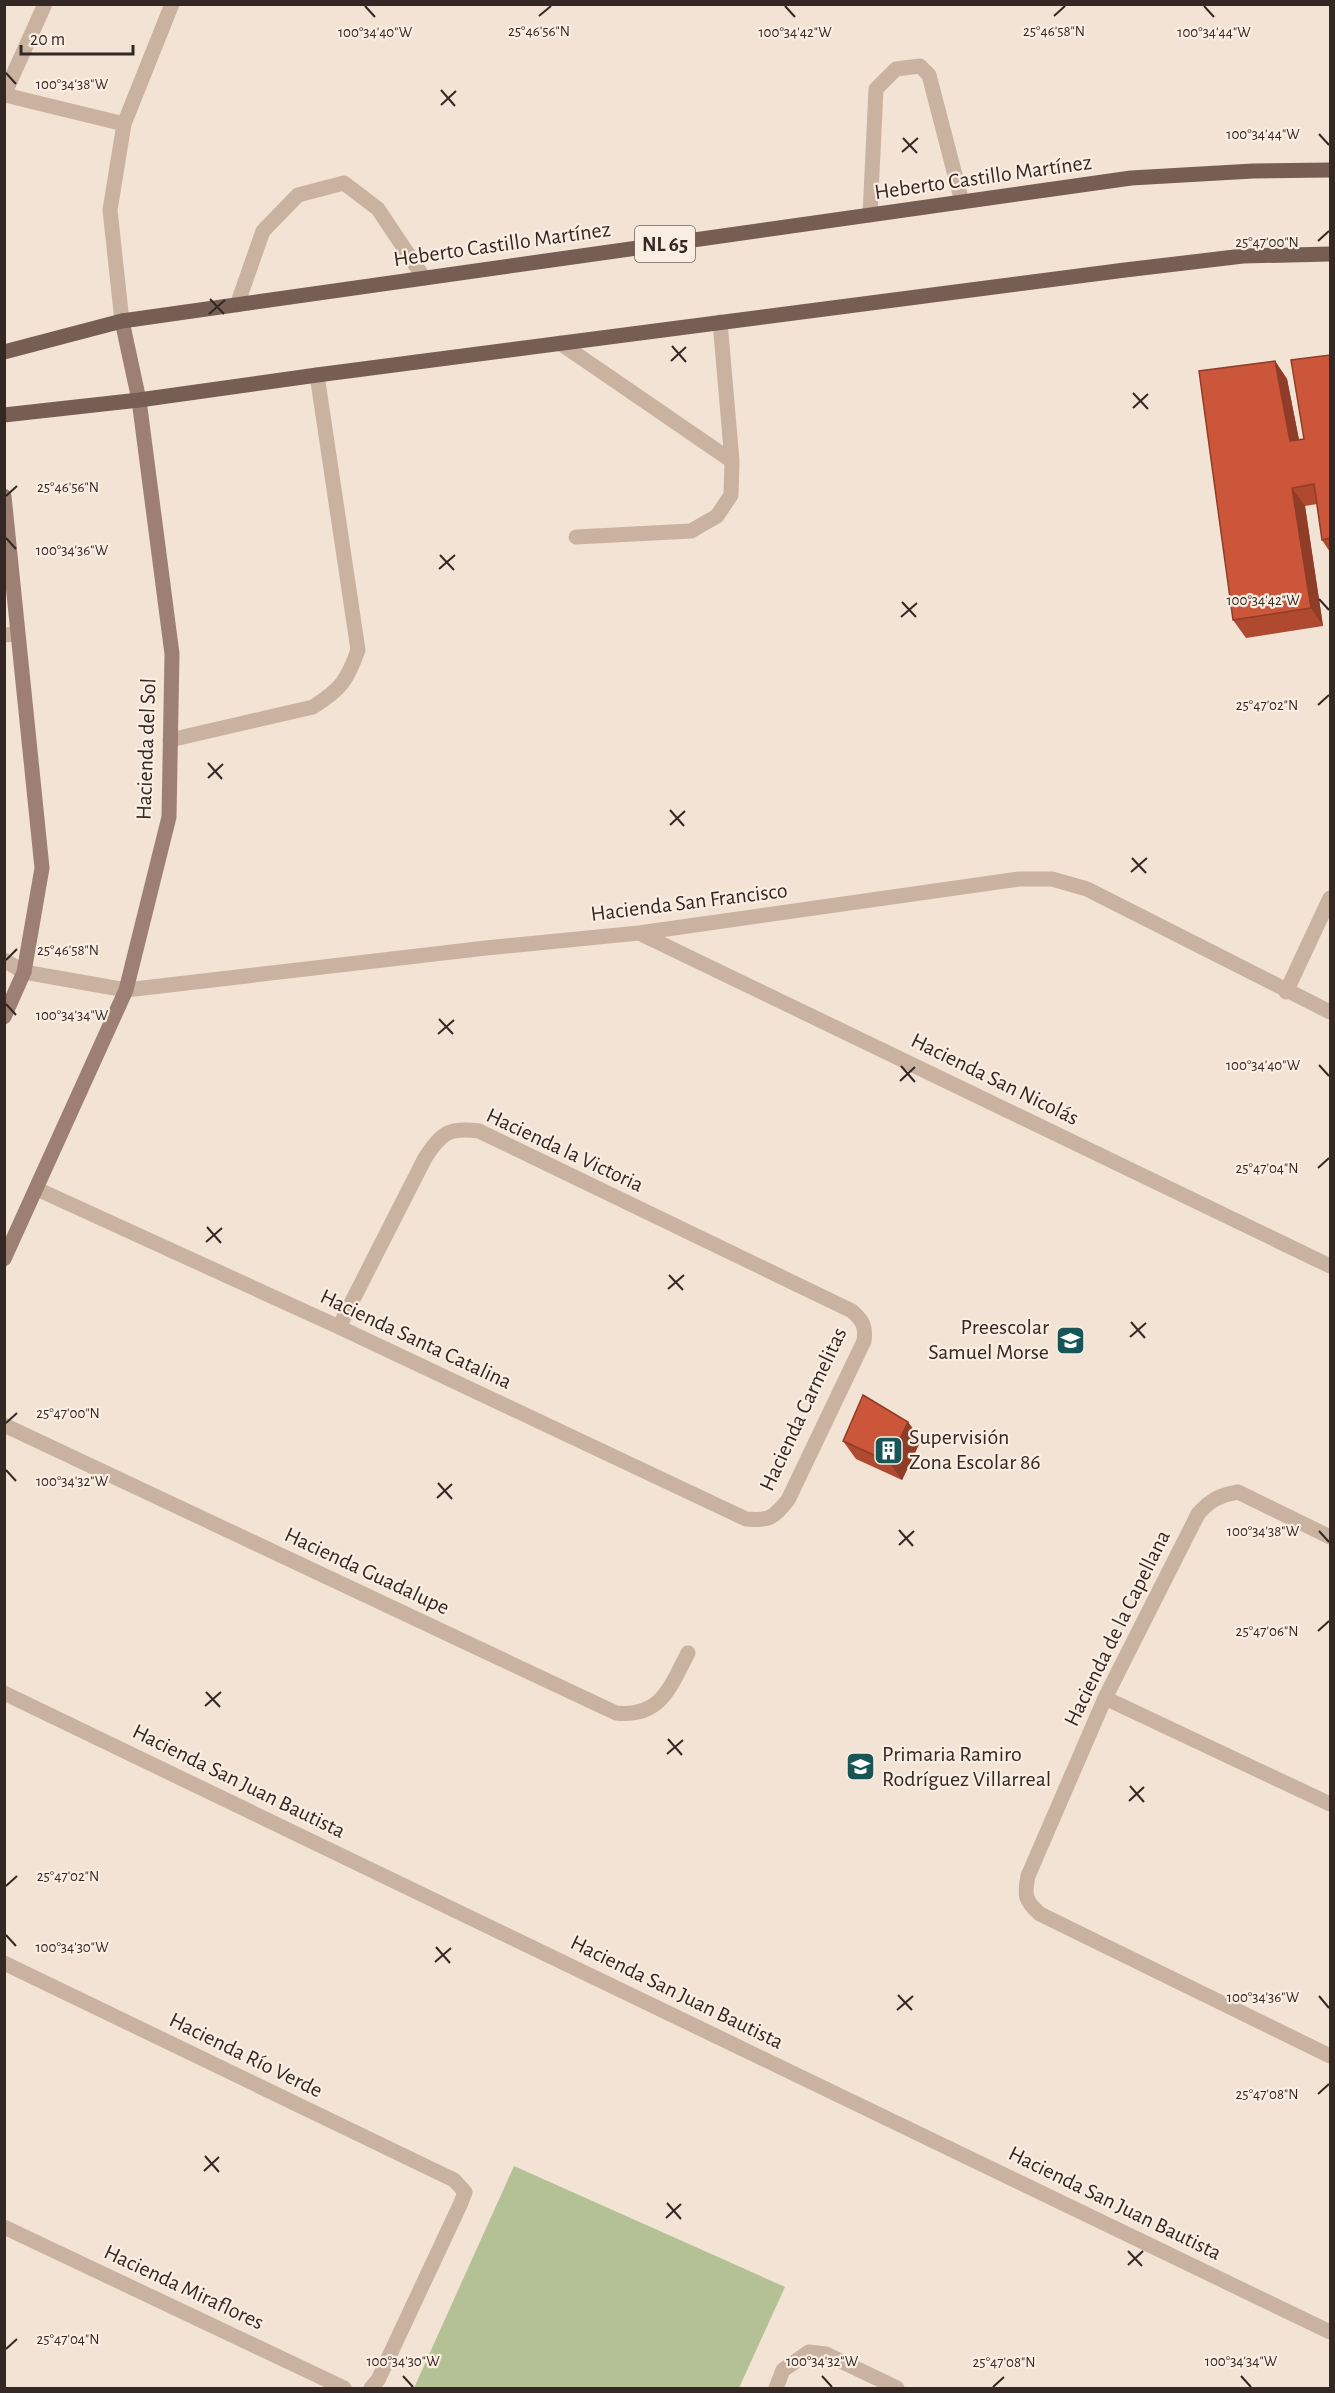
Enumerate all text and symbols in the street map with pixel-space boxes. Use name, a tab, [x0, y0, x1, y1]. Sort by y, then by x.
scale bar	[21, 18, 134, 56]
text: 25°46'56"N	[508, 24, 570, 39]
text: 25°46'58"N	[1023, 24, 1085, 39]
text: 100°34'40"W	[338, 25, 413, 40]
text: 100°34'42"W	[758, 25, 832, 40]
text: 100°34'44"W	[1177, 25, 1251, 40]
text: 20 m	[30, 31, 65, 49]
text: 100°34'38"W	[36, 77, 109, 92]
text: 100°34'44"W	[1226, 127, 1300, 142]
street label: Heberto Castillo Martínez	[873, 151, 1093, 203]
street label: Heberto Castillo Martínez	[392, 218, 612, 270]
road number: NL 65	[635, 226, 695, 262]
text: 25°47'00"N	[1235, 235, 1299, 250]
text: 25°46'56"N	[37, 480, 99, 495]
text: 100°34'36"W	[36, 543, 109, 558]
text: 100°34'42"W	[1226, 593, 1300, 608]
street label: Hacienda del Sol	[133, 678, 159, 820]
text: 25°47'02"N	[1236, 698, 1298, 713]
street label: Hacienda San Francisco	[589, 879, 789, 925]
text: 25°46'58"N	[37, 943, 99, 958]
text: 100°34'34"W	[36, 1008, 109, 1023]
street label: Hacienda San Nicolás	[908, 1029, 1082, 1129]
text: 100°34'40"W	[1226, 1058, 1301, 1073]
street label: Hacienda la Victoria	[483, 1104, 647, 1196]
text: 25°47'04"N	[1235, 1161, 1299, 1176]
street label: Hacienda Santa Catalina	[317, 1285, 515, 1393]
place label: Preescolar Samuel Morse	[928, 1316, 1049, 1363]
street label: Hacienda Carmelitas	[756, 1324, 850, 1494]
school or university icon: Preescolar Samuel Morse	[1054, 1324, 1086, 1356]
text: 25°47'00"N	[36, 1406, 100, 1421]
place label: Supervisión Zona Escolar 86	[909, 1426, 1041, 1473]
building icon: Supervisión Zona Escolar 86	[872, 1434, 904, 1466]
text: 100°34'32"W	[36, 1474, 109, 1489]
street label: Hacienda Guadalupe	[281, 1523, 453, 1619]
text: 100°34'38"W	[1227, 1524, 1300, 1539]
street label: Hacienda de la Capellana	[1060, 1527, 1174, 1729]
text: 25°47'06"N	[1236, 1624, 1298, 1639]
street label: Hacienda San Juan Bautista	[129, 1720, 349, 1842]
place label: Primaria Ramiro Rodríguez Villarreal	[882, 1743, 1051, 1790]
school or university icon: Primaria Ramiro Rodríguez Villarreal	[845, 1751, 877, 1783]
text: 25°47'02"N	[37, 1869, 99, 1884]
street label: Hacienda San Juan Bautista	[567, 1931, 787, 2053]
text: 100°34'30"W	[35, 1940, 109, 1955]
text: 100°34'36"W	[1227, 1990, 1300, 2005]
street label: Hacienda Río Verde	[166, 2008, 326, 2102]
text: 25°47'08"N	[1236, 2087, 1298, 2102]
street label: Hacienda San Juan Bautista	[1005, 2142, 1225, 2264]
street label: Hacienda Miraflores	[101, 2240, 267, 2334]
text: 25°47'04"N	[36, 2332, 100, 2347]
text: 100°34'30"W	[366, 2354, 440, 2369]
text: 100°34'32"W	[786, 2354, 859, 2369]
text: 100°34'34"W	[1205, 2354, 1278, 2369]
text: 25°47'08"N	[973, 2355, 1035, 2370]

